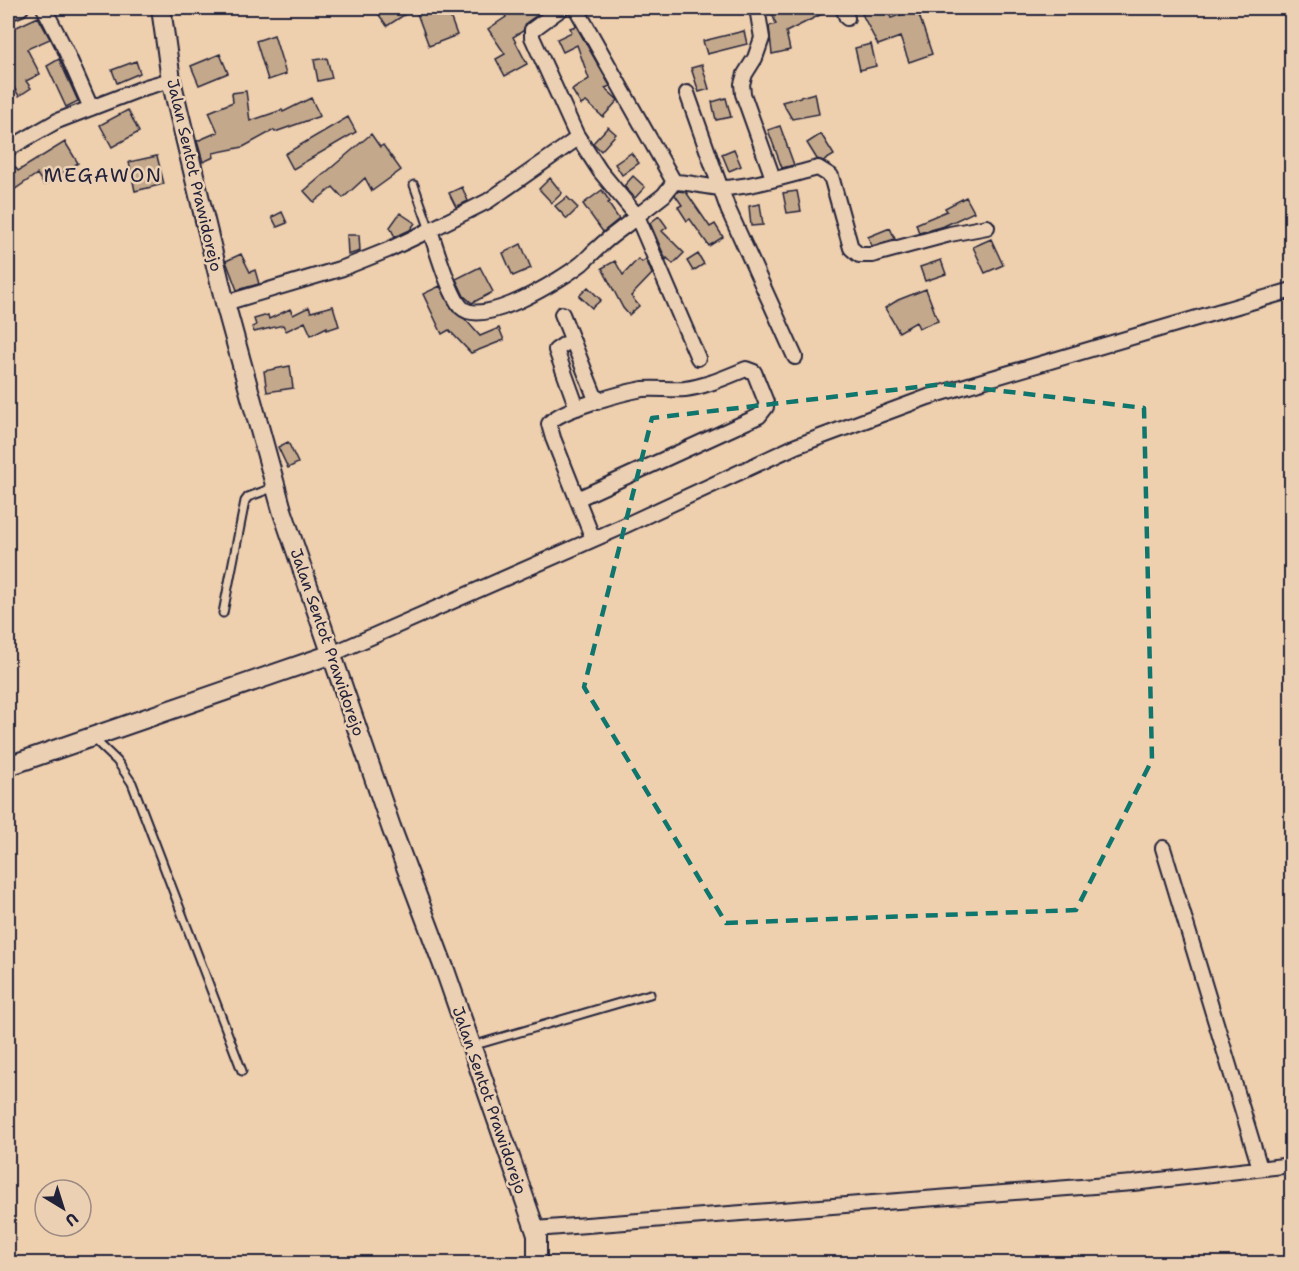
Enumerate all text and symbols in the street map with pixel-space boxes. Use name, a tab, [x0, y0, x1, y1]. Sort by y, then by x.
street label: Jalan Sentot Prawidorejo	[162, 77, 227, 274]
district label: MEGAWON	[44, 162, 163, 188]
street label: Jalan Sentot Prawidorejo	[286, 546, 370, 739]
street label: Jalan Sentot Prawidorejo	[448, 1004, 532, 1197]
north arrow	[33, 1178, 93, 1238]
text: U	[61, 1208, 83, 1231]

